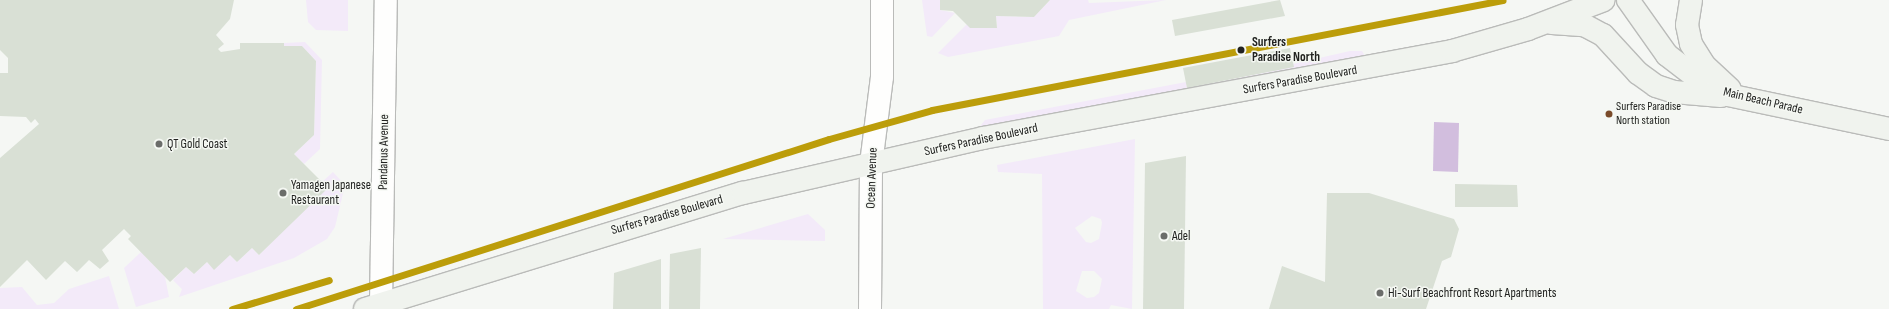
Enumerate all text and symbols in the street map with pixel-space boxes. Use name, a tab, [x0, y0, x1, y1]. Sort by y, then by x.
place label: Surfers Paradise North	[1252, 35, 1320, 66]
marker: Surfers Paradise North	[1234, 43, 1248, 57]
street label: Surfers Paradise Boulevard	[1242, 62, 1358, 98]
street label: Main Beach Parade	[1722, 84, 1804, 118]
place label: Surfers Paradise North station	[1616, 100, 1681, 128]
marker: Surfers Paradise North station	[1604, 109, 1614, 119]
street label: Pandanus Avenue	[376, 114, 392, 190]
street label: Surfers Paradise Boulevard	[923, 120, 1039, 160]
place label: QT Gold Coast	[167, 136, 228, 152]
marker: QT Gold Coast	[154, 139, 164, 149]
street label: Ocean Avenue	[863, 147, 881, 209]
place label: Yamagen Japanese Restaurant	[291, 178, 371, 209]
marker: Yamagen Japanese Restaurant	[278, 188, 288, 198]
street label: Surfers Paradise Boulevard	[609, 192, 725, 238]
place label: Adel	[1172, 228, 1190, 244]
marker: Adel	[1159, 231, 1169, 241]
place label: Hi-Surf Beachfront Resort Apartments	[1388, 285, 1556, 301]
marker: Hi-Surf Beachfront Resort Apartments	[1375, 288, 1385, 298]

